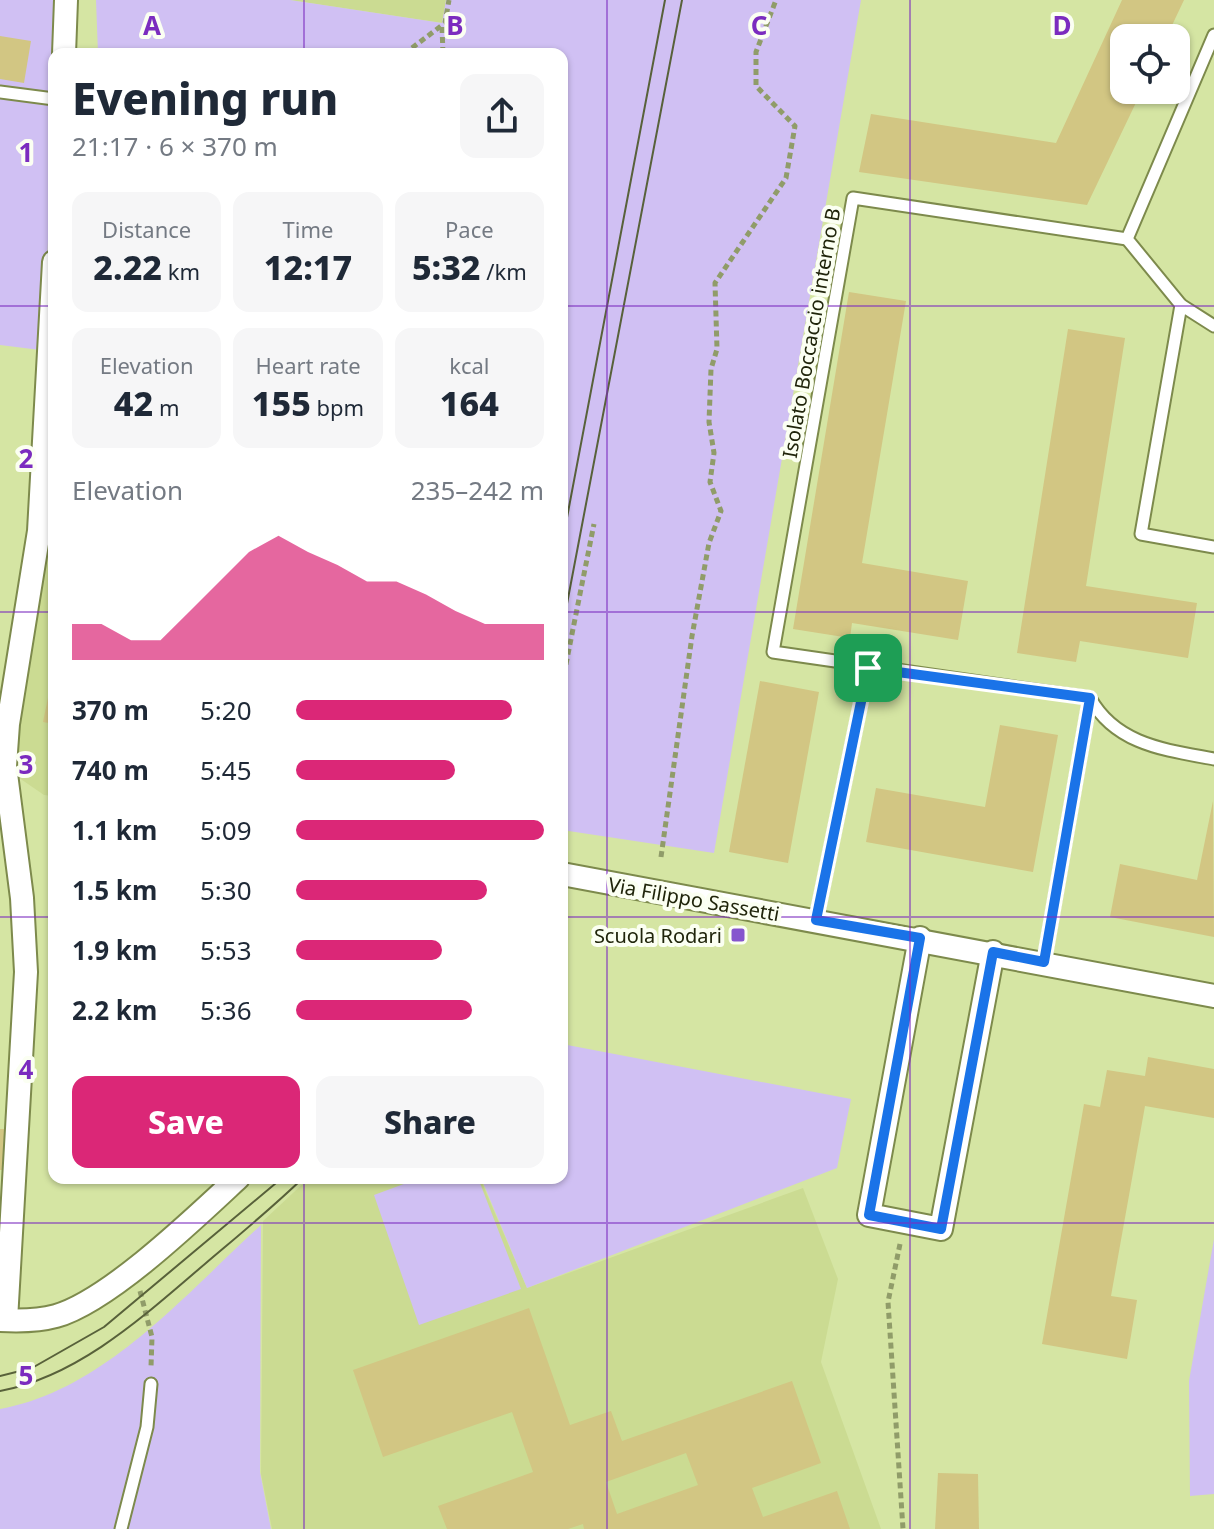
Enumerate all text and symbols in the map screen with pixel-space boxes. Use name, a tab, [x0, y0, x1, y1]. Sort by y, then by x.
text: A	[143, 7, 161, 43]
text: B	[446, 7, 464, 43]
text: C	[751, 7, 767, 43]
text: D	[1052, 7, 1072, 43]
map controls	[1110, 24, 1190, 104]
button: locate	[1110, 24, 1190, 104]
text: Evening run	[72, 68, 338, 128]
button: share	[460, 74, 544, 158]
text: 21:17 · 6 × 370 m	[72, 128, 278, 164]
text: 1	[19, 134, 33, 170]
street label: Isolato Boccaccio interno B	[776, 206, 846, 460]
text: Distance	[102, 214, 191, 244]
text: Time	[283, 214, 333, 244]
text: Pace	[445, 214, 494, 244]
text: 2.22	[93, 244, 162, 290]
text: 12:17	[264, 244, 352, 290]
text: 5:32	[412, 244, 481, 290]
text: km	[162, 256, 200, 286]
text: /km	[481, 256, 527, 286]
text: Elevation	[100, 350, 194, 380]
text: Heart rate	[255, 350, 361, 380]
text: kcal	[449, 350, 489, 380]
text: 42	[114, 380, 153, 426]
text: 155	[252, 380, 311, 426]
text: 164	[440, 380, 499, 426]
text: m	[153, 392, 179, 422]
text: bpm	[311, 392, 364, 422]
text: 2	[19, 440, 34, 476]
text: Elevation	[72, 472, 183, 508]
text: 235–242 m	[411, 472, 544, 508]
pin	[834, 634, 902, 702]
icon: arrive	[846, 646, 890, 690]
text: 370 m	[72, 692, 149, 728]
text: 5:20	[200, 692, 252, 728]
text: 3	[19, 746, 33, 782]
text: 740 m	[72, 752, 149, 788]
text: 5:45	[200, 752, 252, 788]
text: 1.1 km	[72, 812, 157, 848]
text: 5:09	[200, 812, 252, 848]
street label: Via Filippo Sassetti	[606, 871, 782, 927]
text: 1.5 km	[72, 872, 157, 908]
text: 5:30	[200, 872, 252, 908]
place label: Scuola Rodari	[594, 922, 722, 949]
marker: Scuola Rodari	[729, 926, 747, 944]
text: 1.9 km	[72, 932, 157, 968]
text: 5:53	[200, 932, 252, 968]
text: 2.2 km	[72, 992, 157, 1028]
text: 5:36	[200, 992, 252, 1028]
text: 4	[19, 1051, 34, 1087]
button: Save	[72, 1076, 300, 1168]
button: Share	[316, 1076, 544, 1168]
text: 5	[19, 1357, 33, 1393]

